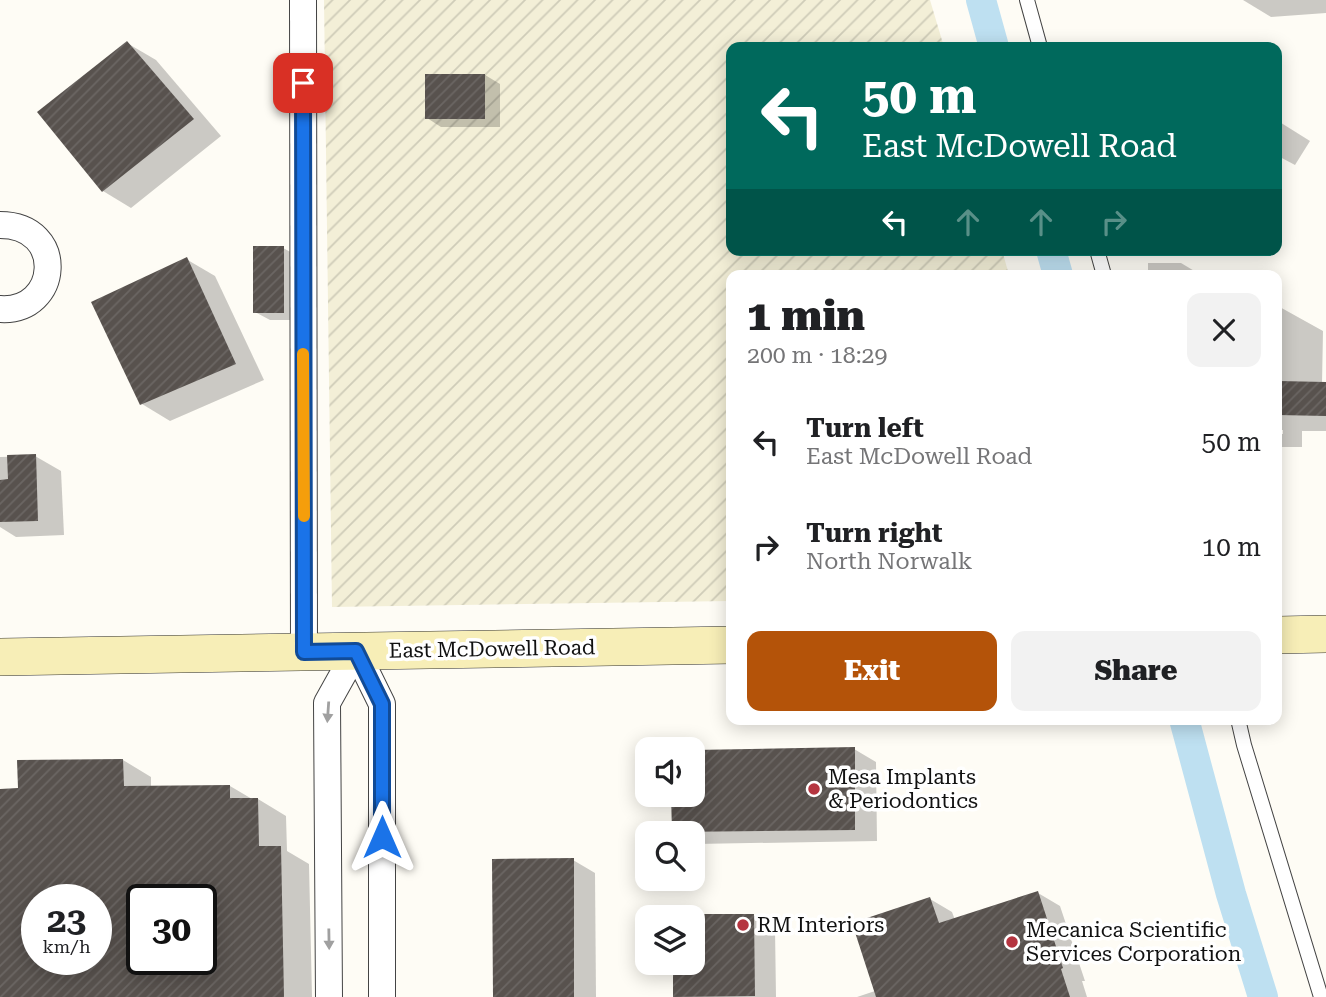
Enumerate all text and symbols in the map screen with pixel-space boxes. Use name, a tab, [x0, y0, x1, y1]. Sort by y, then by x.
pin	[273, 53, 333, 113]
icon: arrive	[284, 64, 322, 102]
text: 50 m	[862, 68, 977, 125]
icon: left	[747, 70, 838, 161]
text: East McDowell Road	[862, 127, 1177, 165]
icon: left	[876, 203, 914, 241]
icon: ahead	[949, 203, 987, 241]
icon: ahead	[1022, 203, 1060, 241]
icon: right	[1095, 203, 1133, 241]
text: 1 min	[747, 291, 865, 340]
button: close	[1187, 293, 1261, 367]
text: 200 m · 18:29	[747, 342, 887, 369]
text: Turn left	[806, 413, 924, 443]
icon: left	[747, 423, 785, 461]
text: 50 m	[1202, 427, 1261, 457]
text: East McDowell Road	[806, 443, 1032, 470]
text: Turn right	[806, 518, 942, 548]
icon: right	[747, 528, 785, 566]
text: 10 m	[1202, 532, 1261, 562]
text: North Norwalk	[806, 548, 972, 575]
button: Exit	[747, 631, 997, 711]
button: Share	[1011, 631, 1261, 711]
street label: East McDowell Road	[389, 635, 596, 663]
one-way arrow	[322, 701, 333, 723]
map controls	[635, 737, 705, 975]
button: sound	[635, 737, 705, 807]
place label: Mesa Implants & Periodontics	[828, 765, 978, 813]
marker: Mesa Implants & Periodontics	[806, 781, 822, 797]
position arrow	[345, 800, 419, 874]
button: search	[635, 821, 705, 891]
speed limit sign: 30	[126, 884, 217, 975]
text: 23	[47, 900, 86, 941]
button: layers	[635, 905, 705, 975]
place label: RM Interiors	[757, 913, 884, 937]
marker: RM Interiors	[735, 917, 751, 933]
place label: Mecanica Scientific Services Corporation	[1026, 918, 1242, 966]
one-way arrow	[323, 929, 335, 951]
marker: Mecanica Scientific Services Corporation	[1004, 934, 1020, 950]
text: km/h	[42, 936, 91, 957]

